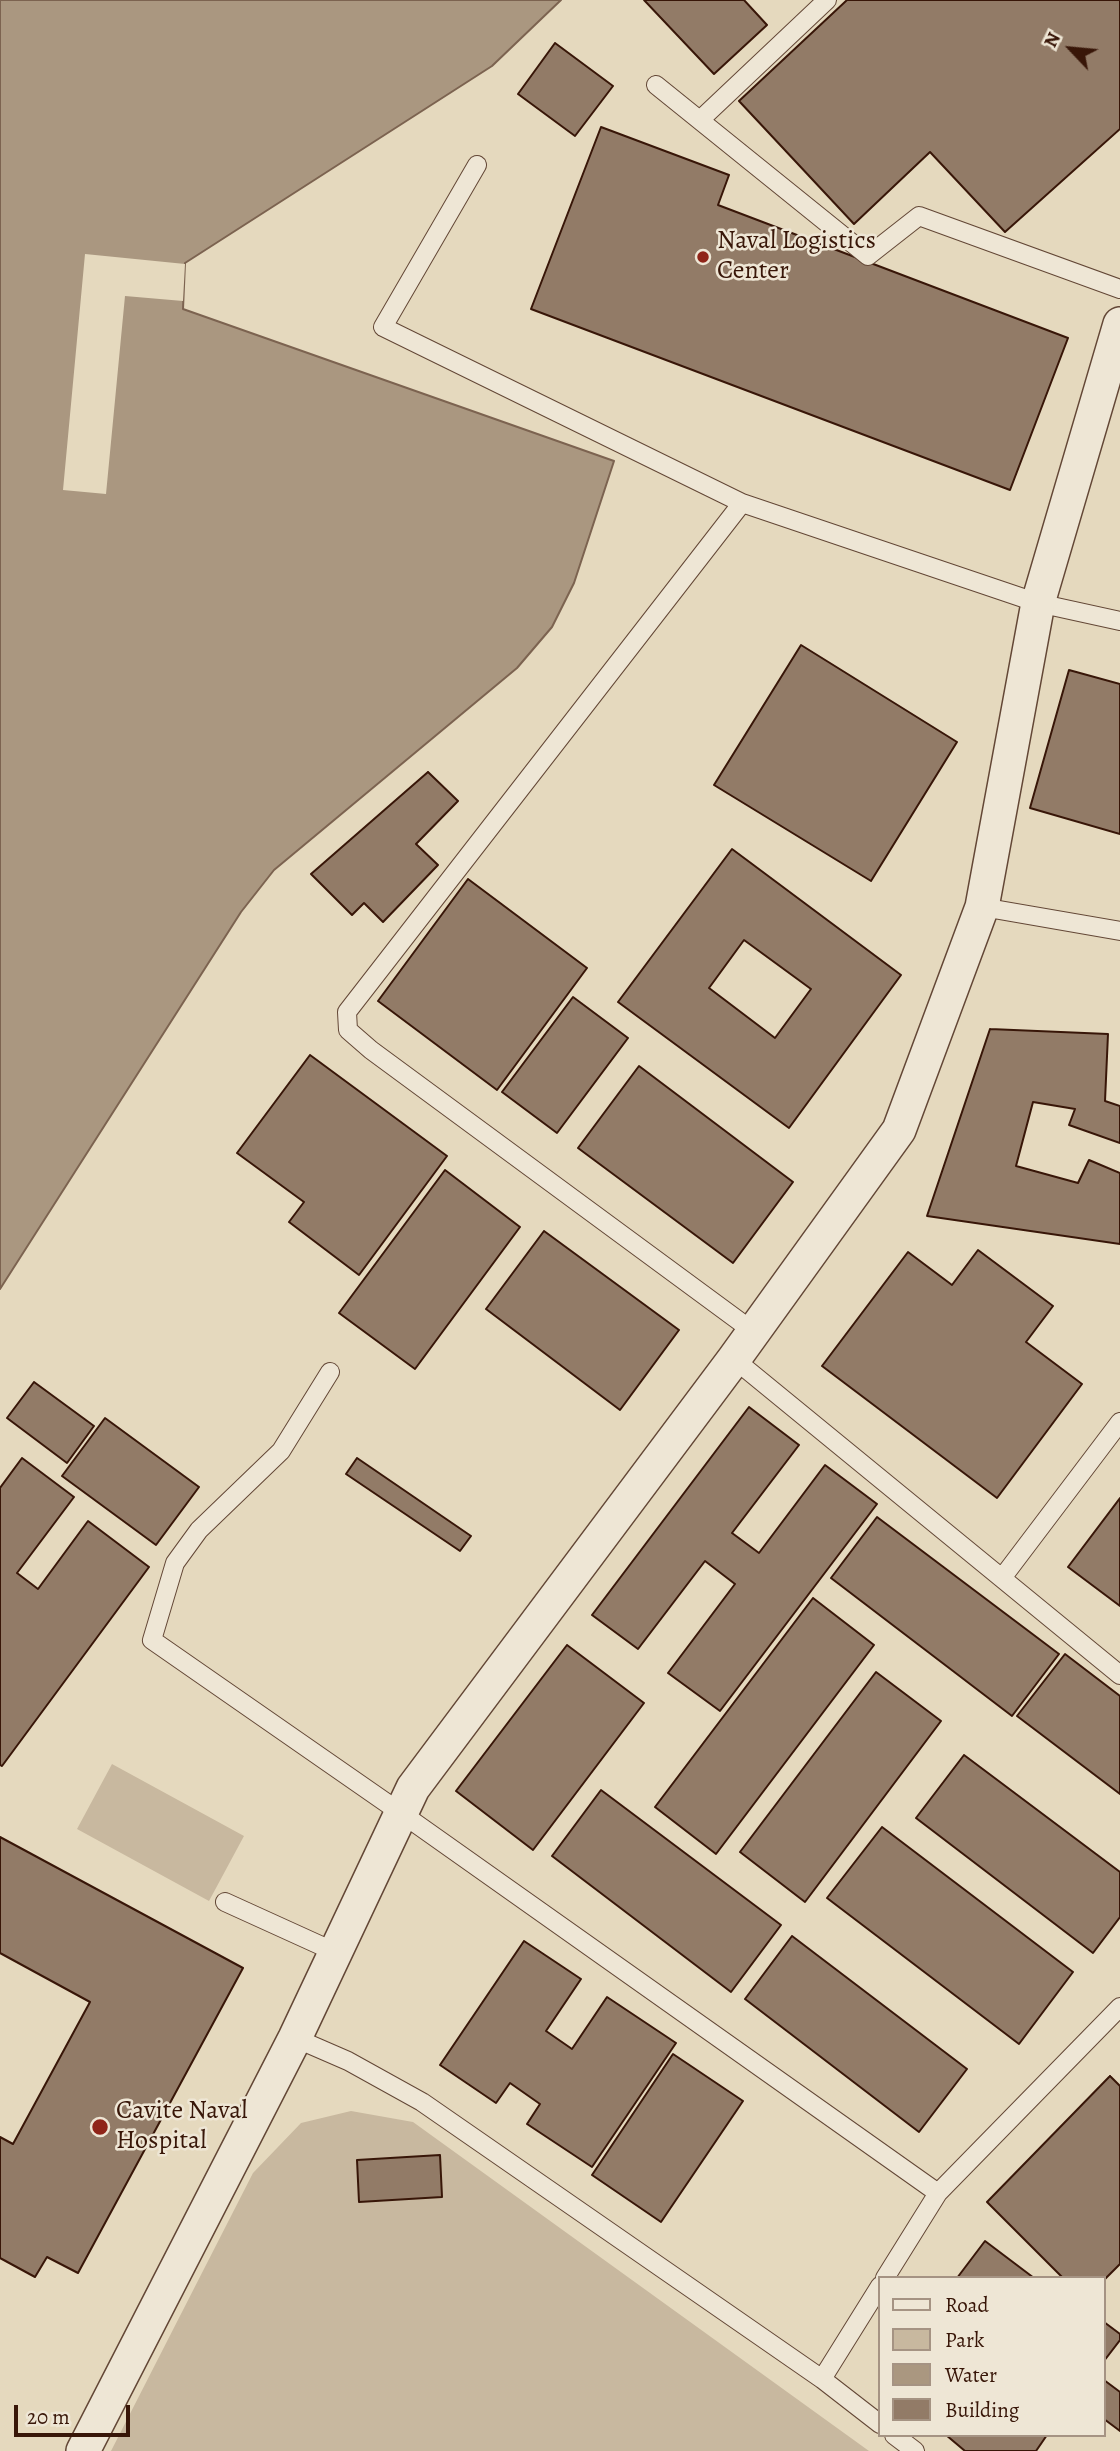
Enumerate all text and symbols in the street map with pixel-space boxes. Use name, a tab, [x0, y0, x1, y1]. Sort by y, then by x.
north arrow	[1036, 14, 1106, 84]
text: N	[1037, 28, 1067, 52]
place label: Naval Logistics Center	[717, 226, 876, 288]
marker: Naval Logistics Center	[695, 249, 711, 265]
place label: Cavite Naval Hospital	[116, 2096, 248, 2158]
marker: Cavite Naval Hospital	[90, 2117, 110, 2137]
legend	[878, 2276, 1106, 2437]
text: Road	[945, 2291, 989, 2319]
text: Park	[945, 2326, 984, 2354]
text: Water	[945, 2361, 997, 2389]
scale bar	[18, 2392, 133, 2436]
text: Building	[945, 2396, 1019, 2424]
text: 20 m	[27, 2403, 70, 2431]

